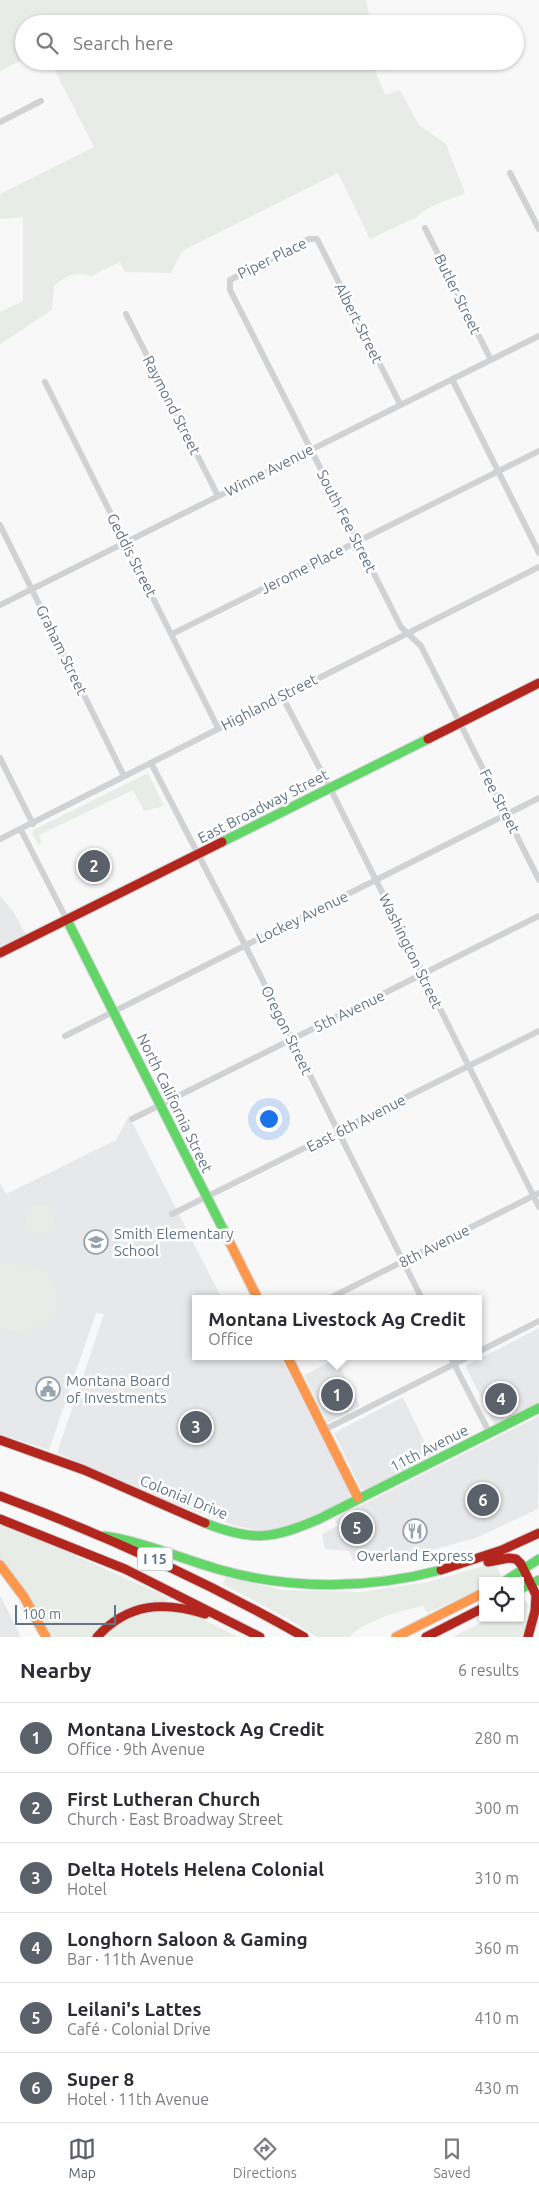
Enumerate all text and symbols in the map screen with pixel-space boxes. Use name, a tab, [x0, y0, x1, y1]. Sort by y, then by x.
search box	[15, 15, 524, 70]
icon: search	[33, 29, 61, 57]
text: Search here	[73, 32, 173, 54]
street label: Piper Place	[235, 234, 309, 282]
street label: Butler Street	[431, 251, 485, 337]
street label: Albert Street	[332, 280, 387, 366]
street label: Raymond Street	[140, 353, 204, 457]
street label: Winne Avenue	[222, 440, 316, 500]
street label: South Fee Street	[314, 467, 380, 575]
street label: Geddis Street	[104, 510, 160, 600]
street label: Jerome Place	[258, 541, 346, 597]
street label: Graham Street	[33, 602, 91, 698]
street label: Highland Street	[218, 670, 320, 734]
street label: East Broadway Street	[195, 766, 331, 846]
street label: Fee Street	[477, 766, 523, 836]
pin: 2	[78, 847, 110, 885]
street label: Lockey Avenue	[253, 887, 351, 947]
street label: Washington Street	[376, 891, 446, 1011]
street label: Oregon Street	[258, 983, 316, 1077]
street label: 5th Avenue	[311, 987, 387, 1035]
street label: North California Street	[134, 1031, 216, 1176]
street label: East 6th Avenue	[304, 1091, 408, 1155]
your location	[256, 1106, 282, 1132]
street label: 8th Avenue	[396, 1221, 472, 1271]
place label: Smith Elementary School	[114, 1225, 234, 1259]
school or university icon: Smith Elementary School	[83, 1229, 109, 1255]
popup	[192, 1295, 482, 1360]
text: Montana Livestock Ag Credit	[208, 1308, 466, 1330]
text: Office	[208, 1330, 253, 1348]
place label: Montana Board of Investments	[66, 1372, 170, 1406]
public building icon: Montana Board of Investments	[35, 1376, 61, 1402]
pin: 1	[321, 1376, 353, 1414]
pin: 4	[485, 1380, 517, 1418]
pin: 3	[180, 1408, 212, 1446]
street label: 11th Avenue	[387, 1421, 471, 1475]
street label: Colonial Drive	[138, 1472, 230, 1522]
pin: 6	[467, 1481, 499, 1519]
pin: 5	[341, 1509, 373, 1547]
restaurant icon: Overland Express	[402, 1518, 428, 1544]
place label: Overland Express	[356, 1547, 474, 1564]
road number: I 15	[138, 1548, 172, 1570]
map controls	[479, 1577, 524, 1622]
button: locate	[479, 1577, 524, 1622]
scale bar	[15, 1602, 116, 1625]
text: 100 m	[22, 1606, 61, 1622]
text: Nearby	[20, 1658, 91, 1682]
text: 6 results	[458, 1661, 519, 1679]
text: Montana Livestock Ag Credit	[67, 1718, 324, 1740]
text: 1	[31, 1729, 41, 1747]
text: 280 m	[474, 1729, 519, 1747]
text: Office · 9th Avenue	[67, 1740, 205, 1758]
text: First Lutheran Church	[67, 1788, 260, 1810]
text: 2	[31, 1799, 41, 1817]
text: 300 m	[474, 1799, 519, 1817]
text: Church · East Broadway Street	[67, 1810, 283, 1828]
text: Delta Hotels Helena Colonial	[67, 1858, 324, 1880]
text: 3	[31, 1869, 41, 1887]
text: 310 m	[474, 1869, 519, 1887]
text: Hotel	[67, 1880, 107, 1898]
text: Longhorn Saloon & Gaming	[67, 1928, 308, 1950]
text: 4	[31, 1939, 41, 1957]
text: 360 m	[474, 1939, 519, 1957]
text: Bar · 11th Avenue	[67, 1950, 194, 1968]
text: Leilani's Lattes	[67, 1998, 201, 2020]
text: 5	[31, 2009, 41, 2027]
text: 410 m	[474, 2009, 519, 2027]
text: Café · Colonial Drive	[67, 2020, 211, 2038]
text: Super 8	[67, 2068, 134, 2090]
text: 6	[31, 2079, 41, 2097]
text: 430 m	[474, 2079, 519, 2097]
text: Hotel · 11th Avenue	[67, 2090, 209, 2108]
tab: Map	[68, 2135, 96, 2181]
tab: Directions	[233, 2135, 297, 2181]
tab: Saved	[433, 2135, 471, 2181]

